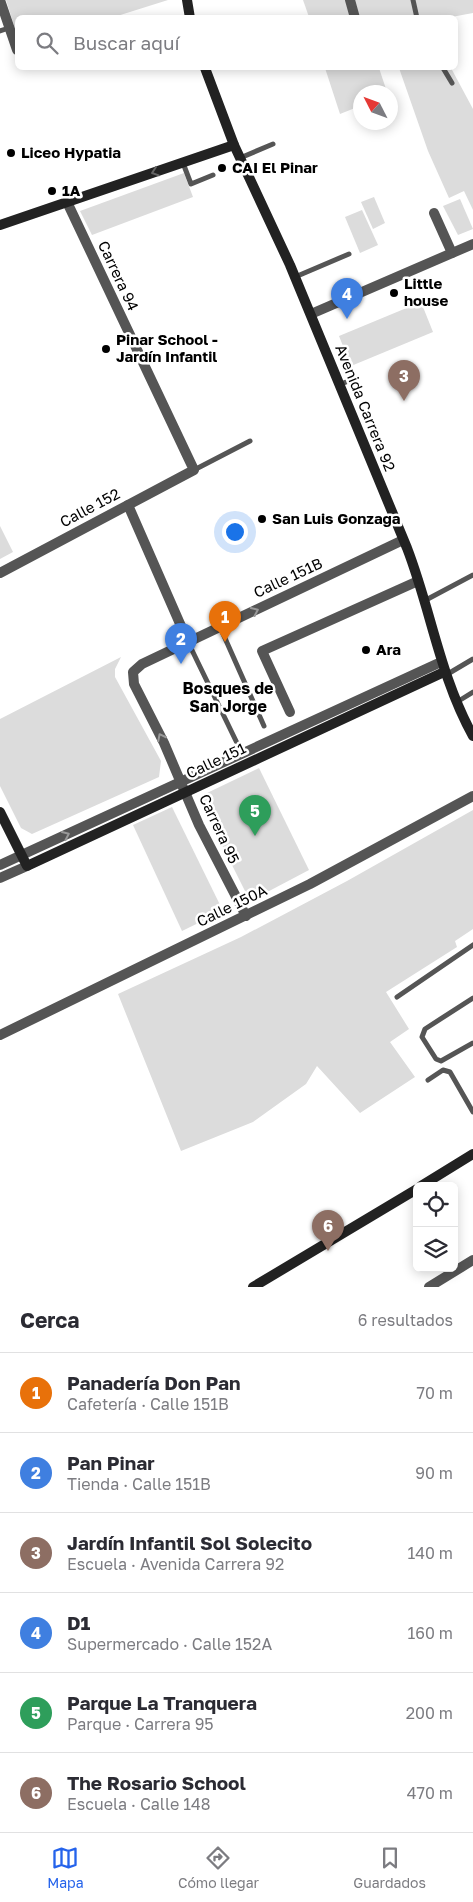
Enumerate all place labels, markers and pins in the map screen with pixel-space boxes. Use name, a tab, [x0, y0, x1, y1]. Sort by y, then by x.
place label: Liceo Hypatia	[21, 143, 121, 161]
marker: Liceo Hypatia	[5, 147, 17, 159]
place label: CAI El Pinar	[232, 158, 318, 176]
marker: CAI El Pinar	[216, 162, 228, 174]
place label: 1A	[62, 181, 81, 199]
marker: 1A	[46, 185, 58, 197]
place label: Little house	[404, 274, 448, 309]
pin: 4	[331, 278, 363, 319]
marker: Little house	[388, 287, 400, 299]
place label: Pinar School - Jardín Infantil	[116, 330, 218, 365]
marker: Pinar School - Jardín Infantil	[100, 343, 112, 355]
pin: 3	[388, 360, 420, 401]
place label: San Luis Gonzaga	[272, 509, 401, 527]
marker: San Luis Gonzaga	[256, 513, 268, 525]
pin: 1	[209, 601, 241, 642]
pin: 2	[165, 623, 197, 664]
place label: Ara	[376, 640, 401, 658]
marker: Ara	[360, 644, 372, 656]
pin: 5	[239, 795, 271, 836]
pin: 6	[312, 1210, 344, 1251]

